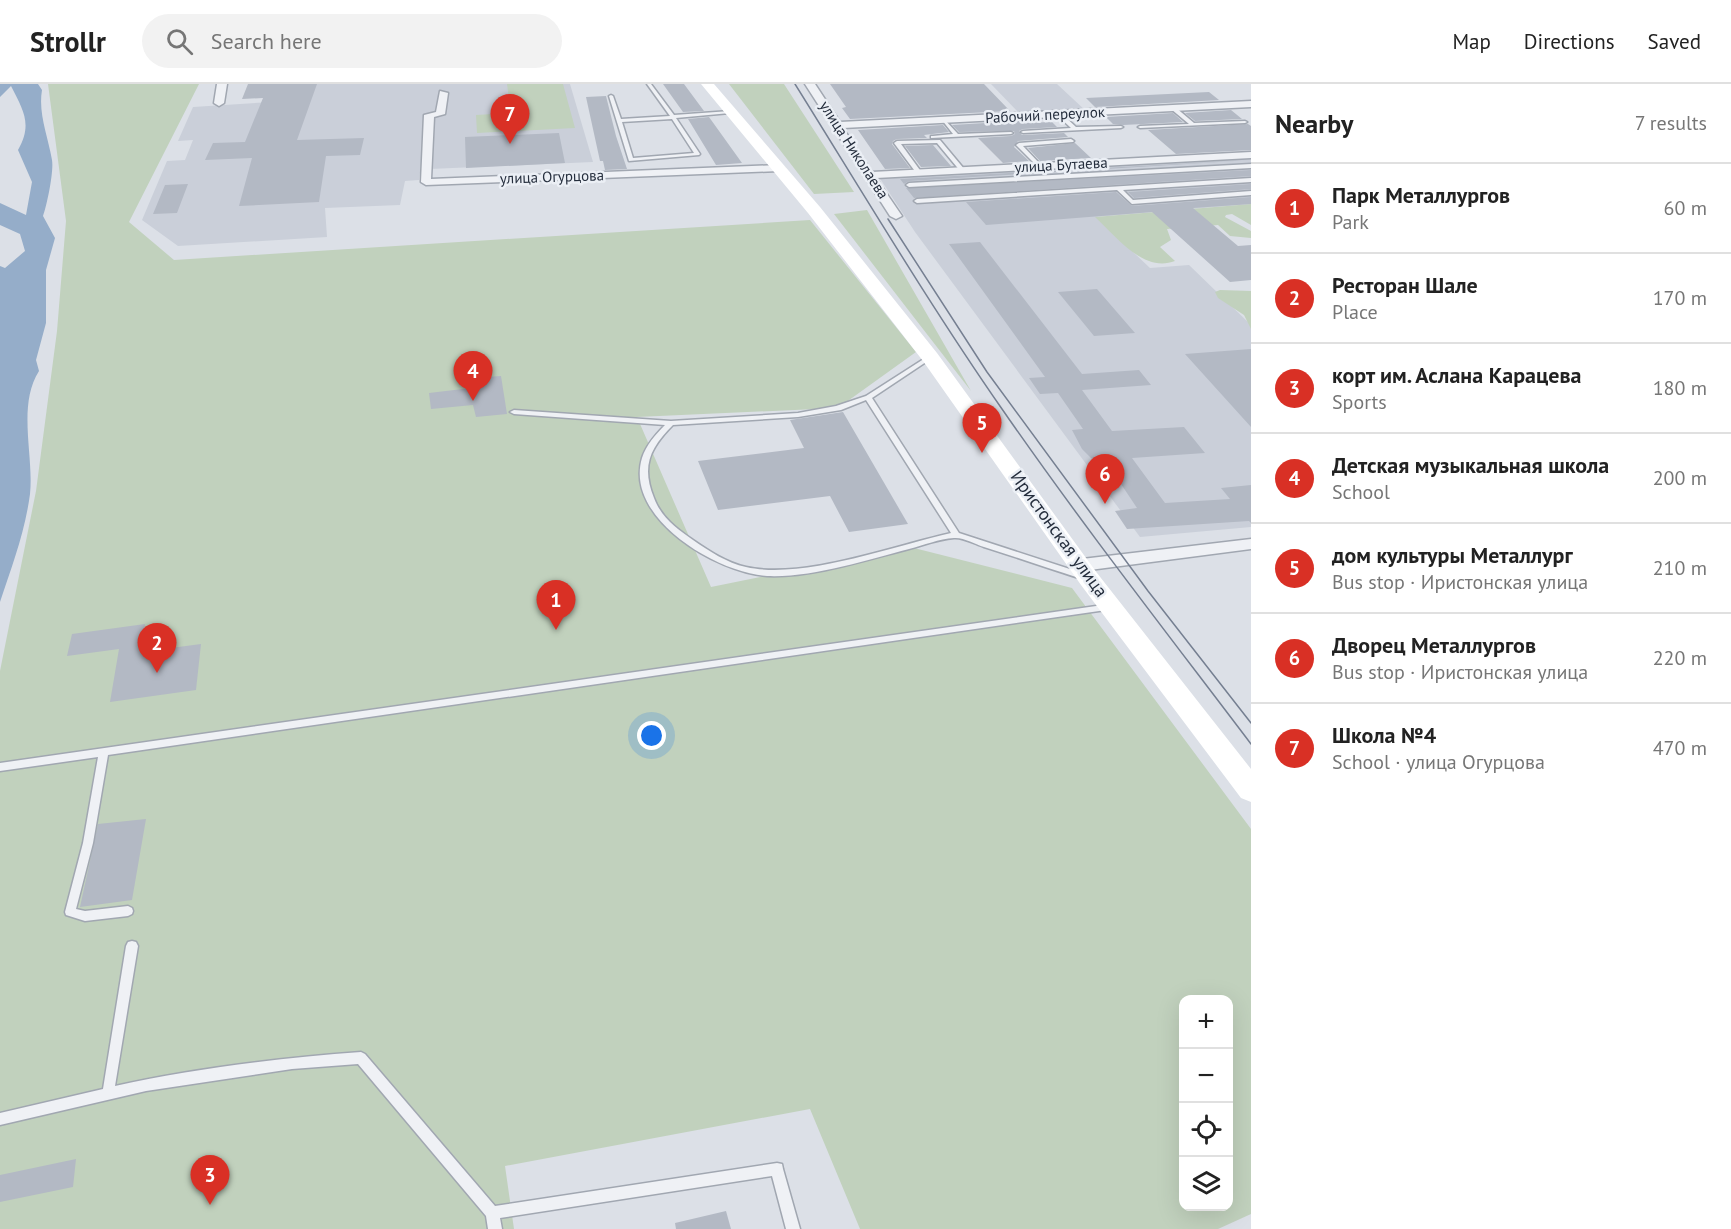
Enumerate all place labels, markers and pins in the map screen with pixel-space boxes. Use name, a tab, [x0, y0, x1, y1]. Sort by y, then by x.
pin: 7	[490, 94, 530, 144]
pin: 4	[454, 352, 492, 401]
pin: 5	[962, 404, 1002, 453]
pin: 6	[1086, 454, 1124, 504]
pin: 1	[536, 580, 576, 630]
pin: 2	[138, 624, 176, 673]
pin: 3	[190, 1156, 230, 1205]

